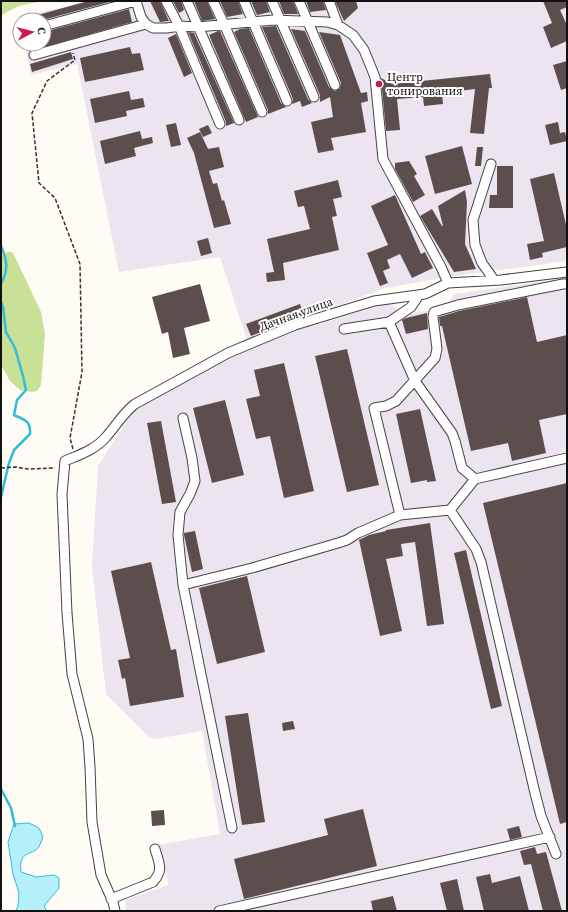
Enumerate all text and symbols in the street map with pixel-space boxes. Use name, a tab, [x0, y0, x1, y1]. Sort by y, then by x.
north arrow	[12, 12, 52, 52]
text: С	[34, 27, 49, 35]
place label: Центр тонирования	[387, 69, 463, 99]
marker: Центр тонирования	[374, 79, 384, 89]
street label: Дачная улица	[257, 293, 336, 335]

